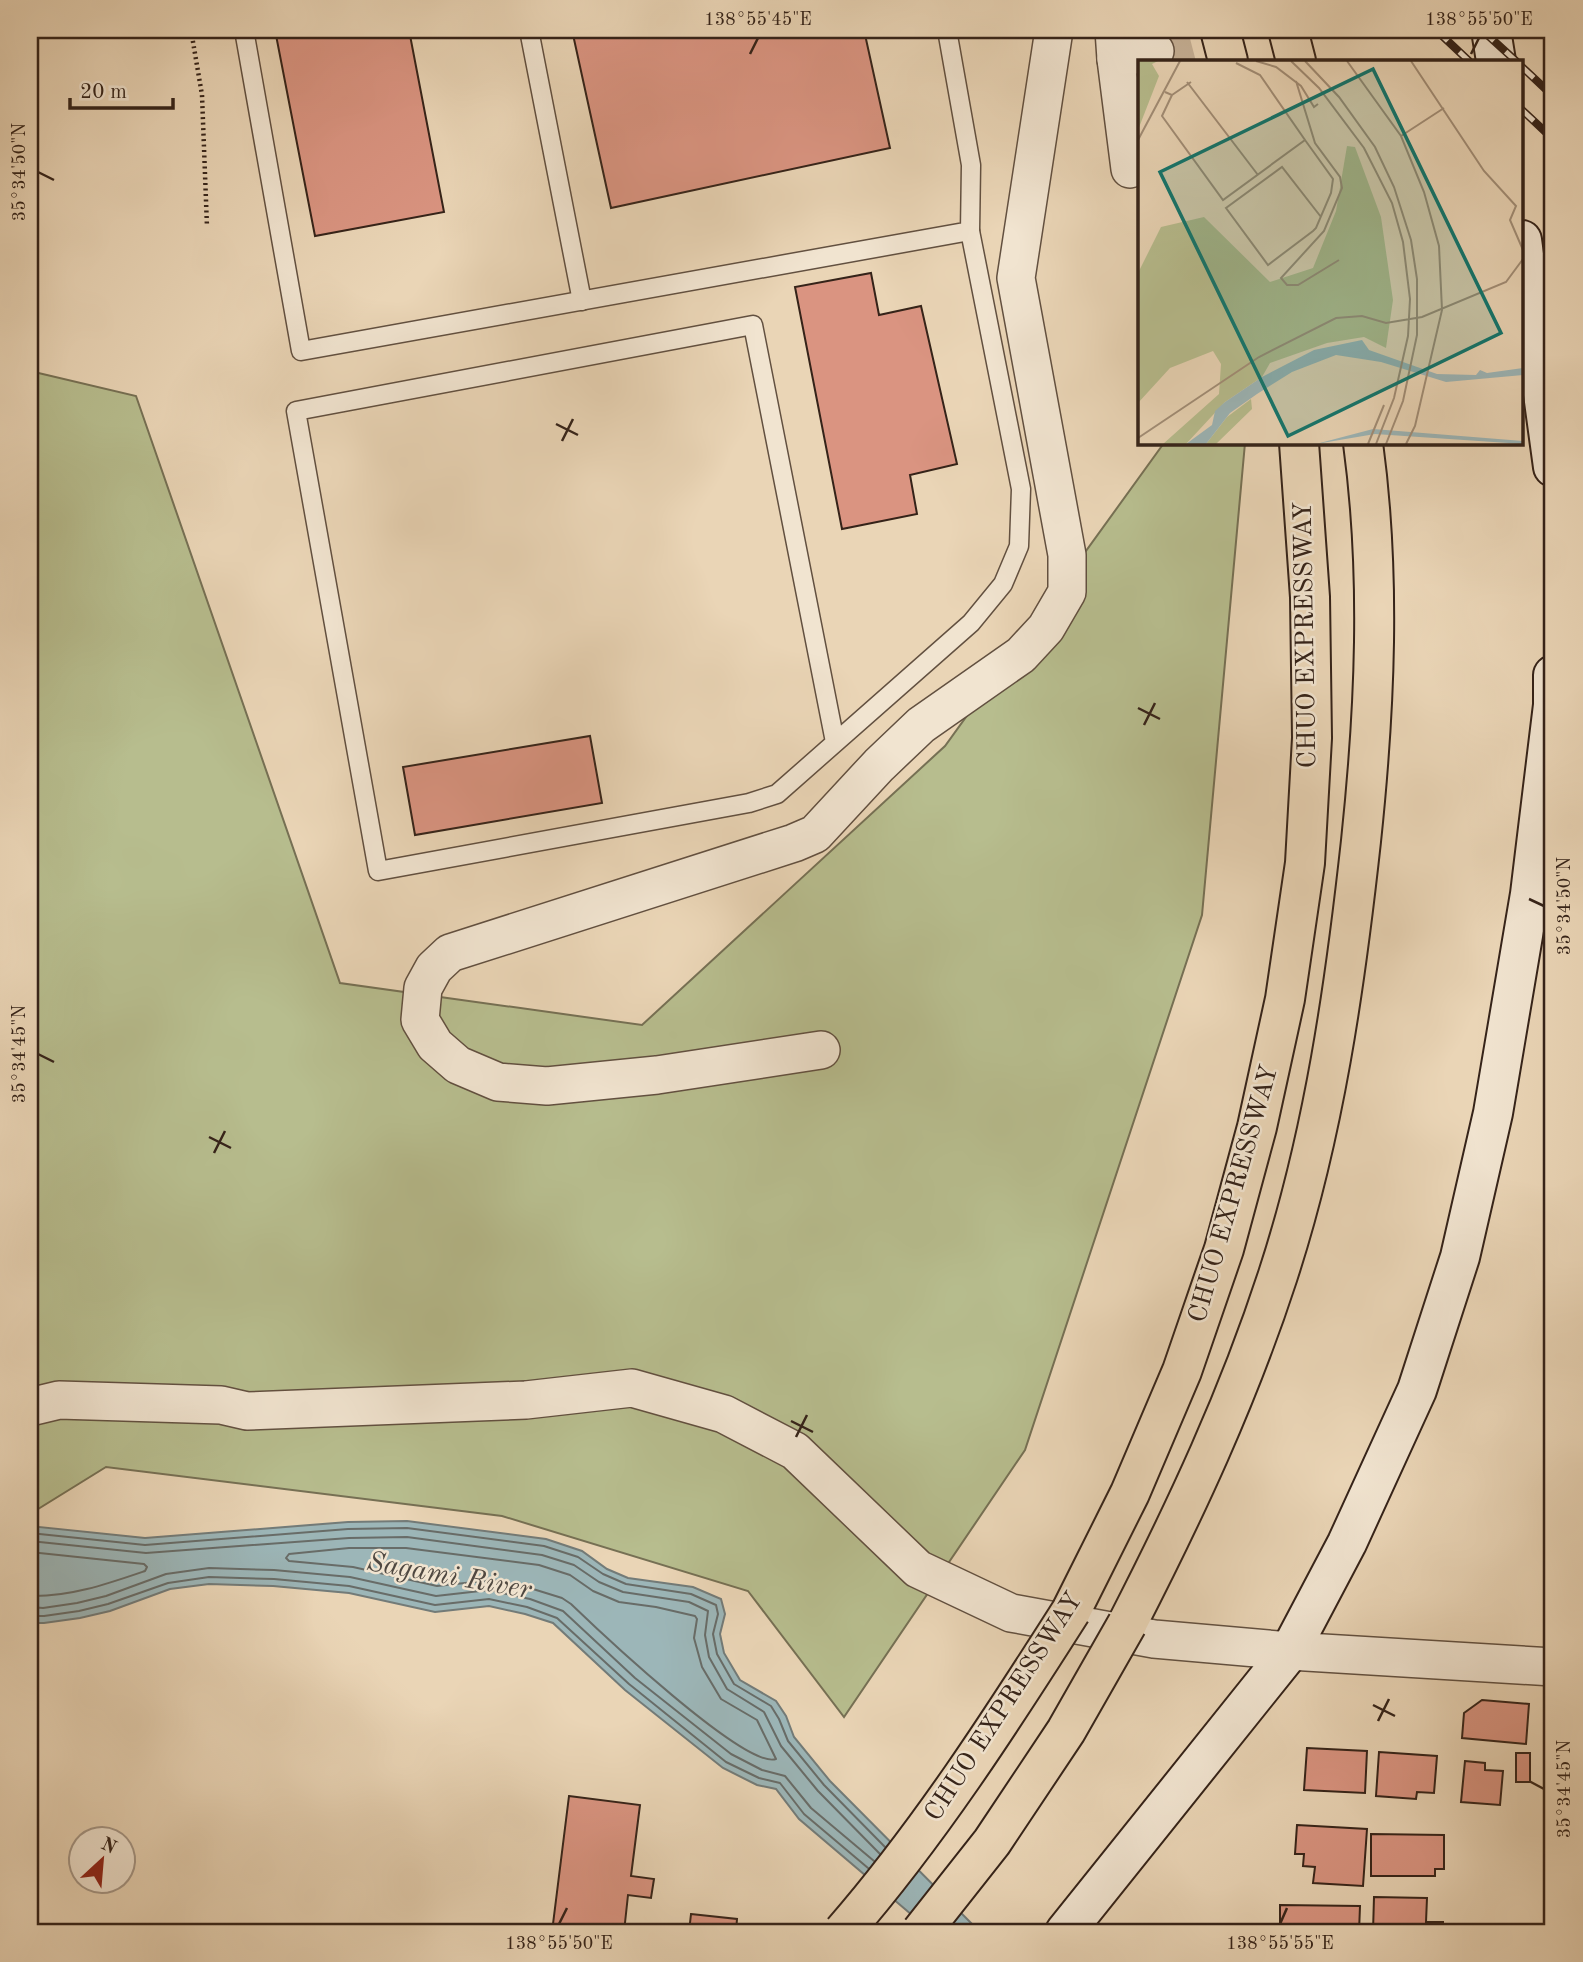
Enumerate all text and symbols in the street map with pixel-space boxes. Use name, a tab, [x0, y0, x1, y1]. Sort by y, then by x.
text: 138°55'45"E	[704, 11, 812, 29]
text: 138°55'50"E	[1425, 11, 1533, 29]
inset map	[1138, 60, 1524, 444]
scale bar	[70, 66, 173, 110]
text: 20 m	[80, 82, 127, 103]
text: 35°34'50"N	[11, 123, 29, 221]
street label: CHUO EXPRESSWAY	[1291, 501, 1321, 769]
text: 35°34'50"N	[1556, 857, 1574, 955]
text: 35°34'45"N	[11, 1005, 29, 1103]
street label: CHUO EXPRESSWAY	[1185, 1062, 1283, 1326]
water label: Sagami River	[364, 1549, 535, 1605]
street label: CHUO EXPRESSWAY	[920, 1588, 1088, 1826]
text: 35°34'45"N	[1556, 1740, 1574, 1838]
north arrow	[66, 1826, 136, 1896]
text: N	[98, 1835, 119, 1859]
text: 138°55'50"E	[505, 1935, 613, 1953]
text: 138°55'55"E	[1226, 1935, 1334, 1953]

